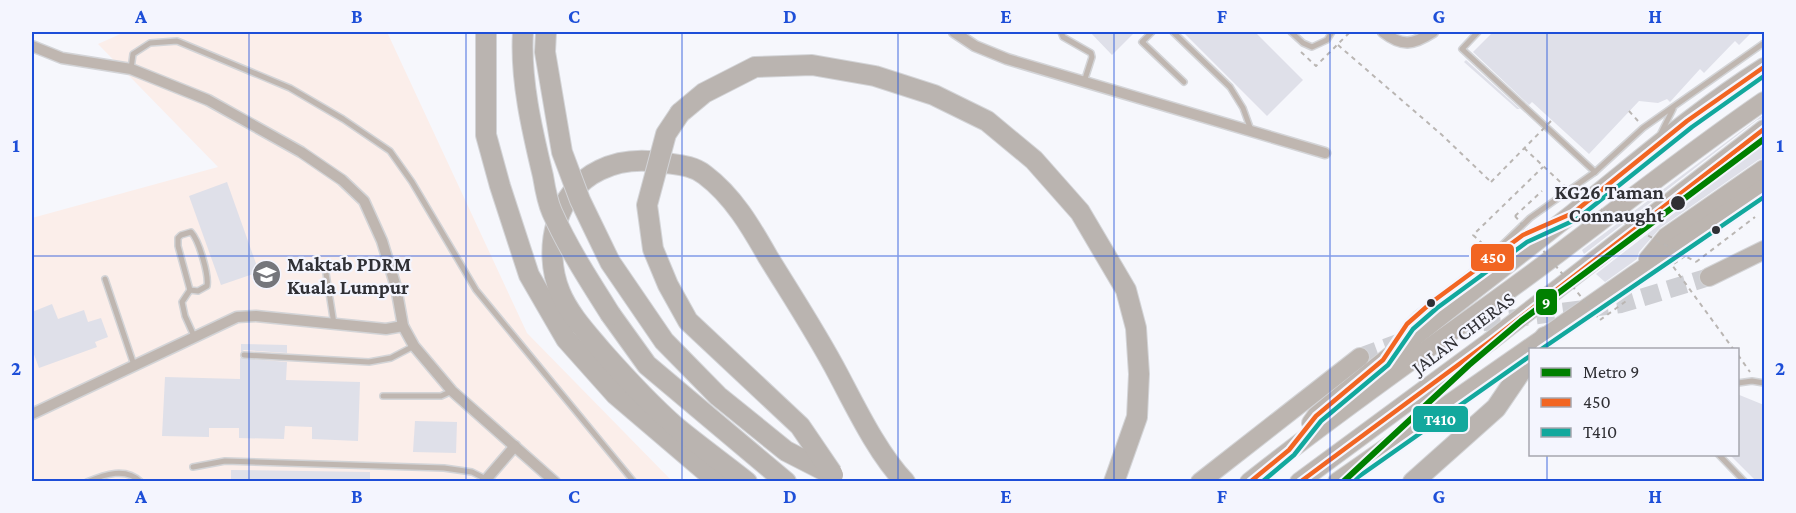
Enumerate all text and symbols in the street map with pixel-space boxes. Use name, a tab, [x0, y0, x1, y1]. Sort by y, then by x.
text: A	[134, 5, 148, 27]
text: B	[351, 5, 363, 27]
text: C	[568, 5, 580, 27]
text: D	[783, 5, 797, 27]
text: E	[1000, 5, 1012, 27]
text: F	[1217, 5, 1228, 27]
text: G	[1433, 5, 1446, 27]
text: H	[1648, 5, 1662, 27]
text: 1	[12, 134, 20, 156]
text: 1	[1776, 134, 1784, 156]
place label: KG26 Taman Connaught	[1554, 181, 1665, 226]
marker: KG26 Taman Connaught	[1669, 194, 1687, 212]
unlabelled marker	[1710, 224, 1722, 236]
line badge: 450	[1470, 243, 1515, 272]
text: 450	[1480, 249, 1506, 266]
place label: Maktab PDRM Kuala Lumpur	[287, 253, 411, 298]
school or university icon: Maktab PDRM Kuala Lumpur	[250, 259, 282, 291]
street label: JALAN CHERAS	[1406, 287, 1519, 381]
line badge: 9	[1535, 288, 1558, 316]
text: 9	[1542, 294, 1550, 311]
unlabelled marker	[1425, 297, 1437, 309]
legend	[1529, 348, 1739, 456]
text: 2	[11, 357, 21, 379]
text: 2	[1775, 357, 1785, 379]
text: Metro 9	[1583, 362, 1639, 382]
text: 450	[1583, 392, 1611, 412]
line badge: T410	[1412, 405, 1469, 433]
text: T410	[1424, 411, 1456, 428]
text: T410	[1583, 422, 1617, 442]
text: A	[134, 485, 148, 507]
text: B	[351, 485, 363, 507]
text: C	[568, 485, 580, 507]
text: D	[783, 485, 797, 507]
text: E	[1000, 485, 1012, 507]
text: F	[1217, 485, 1228, 507]
text: G	[1433, 485, 1446, 507]
text: H	[1648, 485, 1662, 507]

